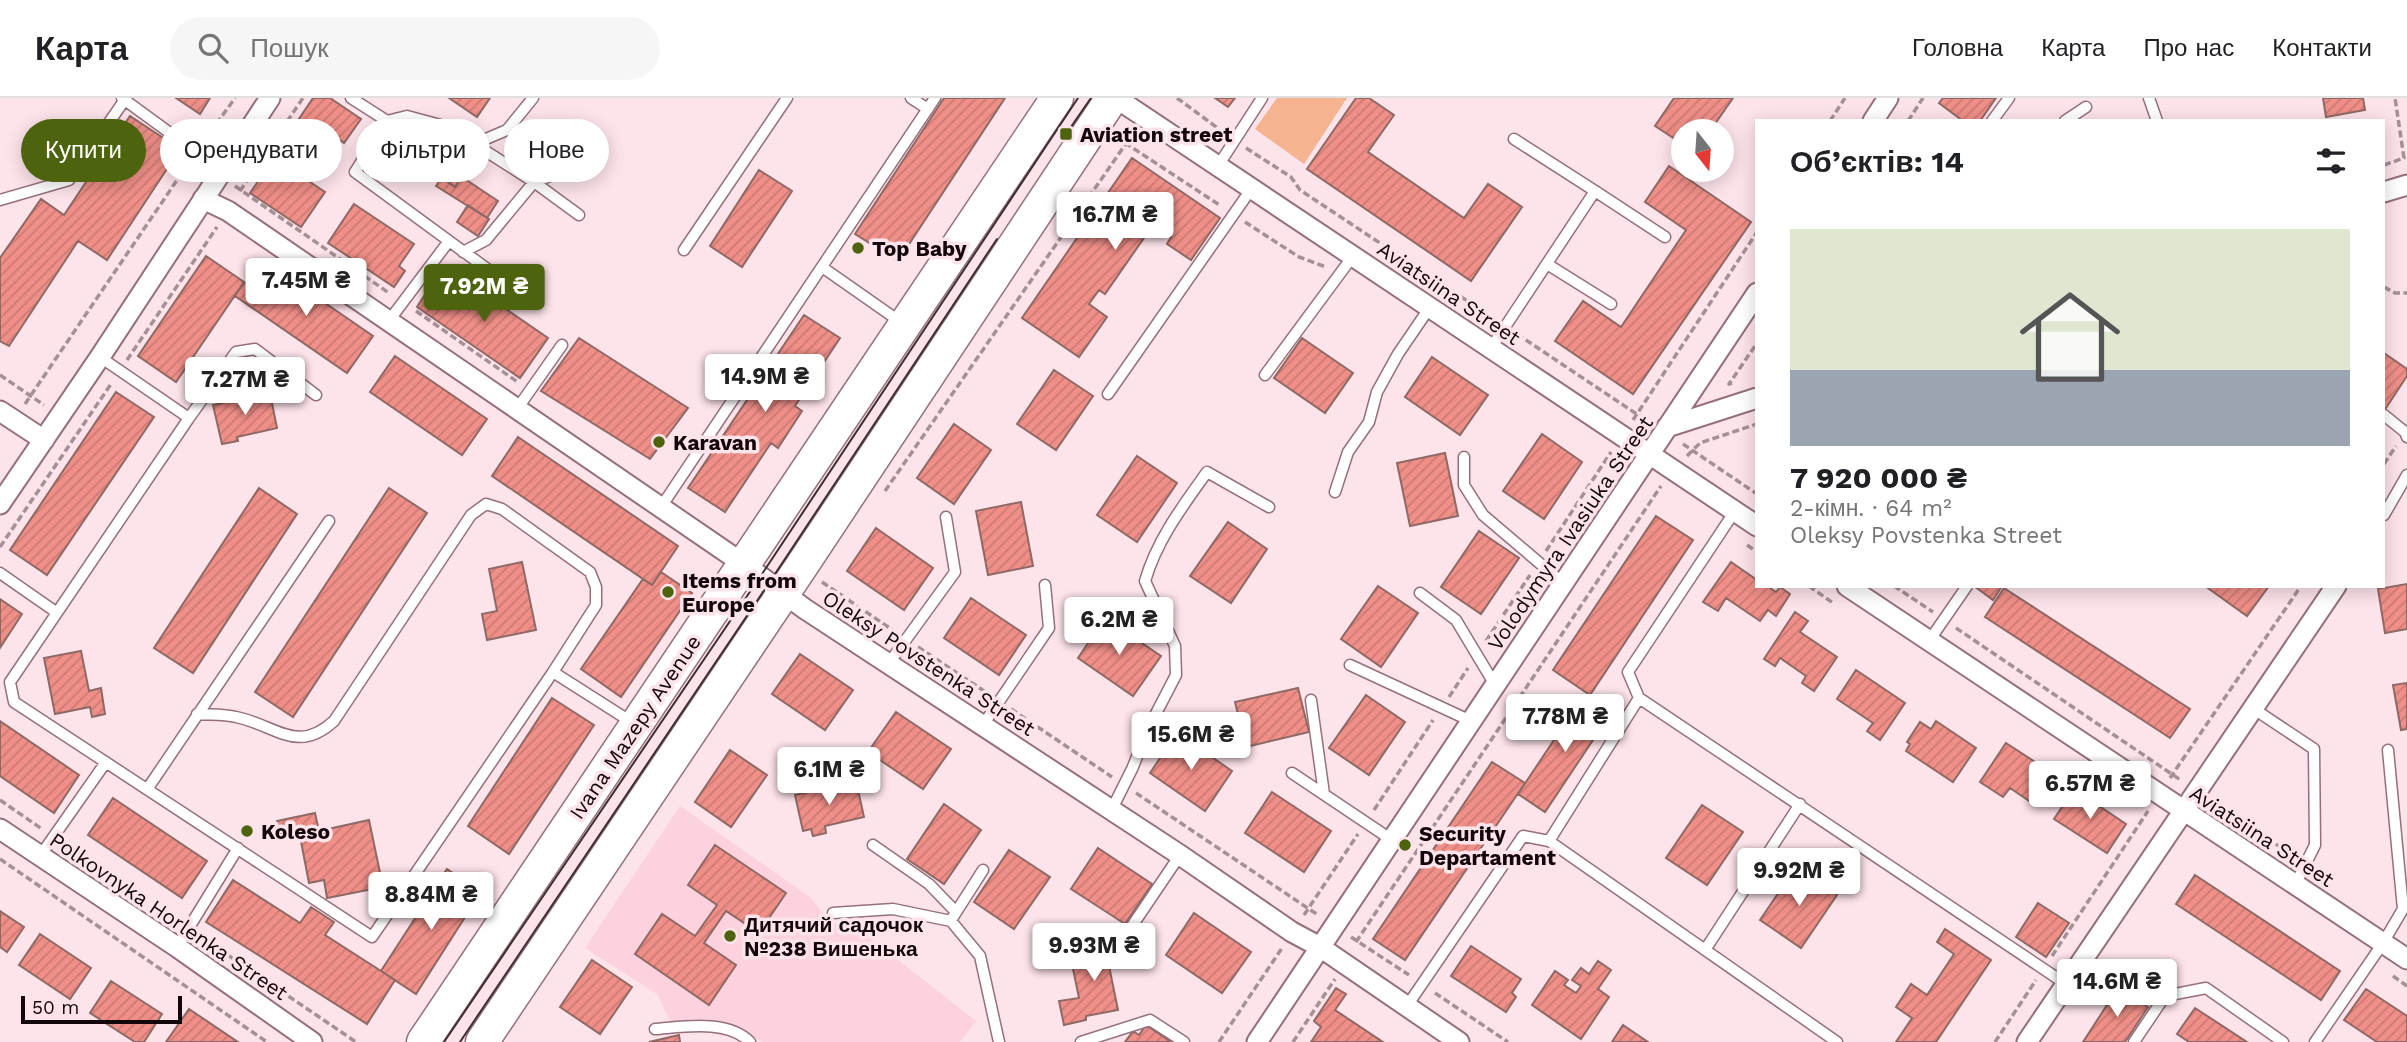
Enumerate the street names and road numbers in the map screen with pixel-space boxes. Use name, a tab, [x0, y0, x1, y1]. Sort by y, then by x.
street label: Aviatsiina Street	[1373, 236, 1525, 350]
street label: Volodymyra Ivasiuka Street	[1482, 411, 1658, 655]
street label: Oleksy Povstenka Street	[818, 585, 1040, 741]
street label: Ivana Mazepy Avenue	[564, 630, 706, 824]
street label: Aviatsiina Street	[2185, 780, 2339, 892]
street label: Polkovnyka Horlenka Street	[45, 827, 293, 1005]

